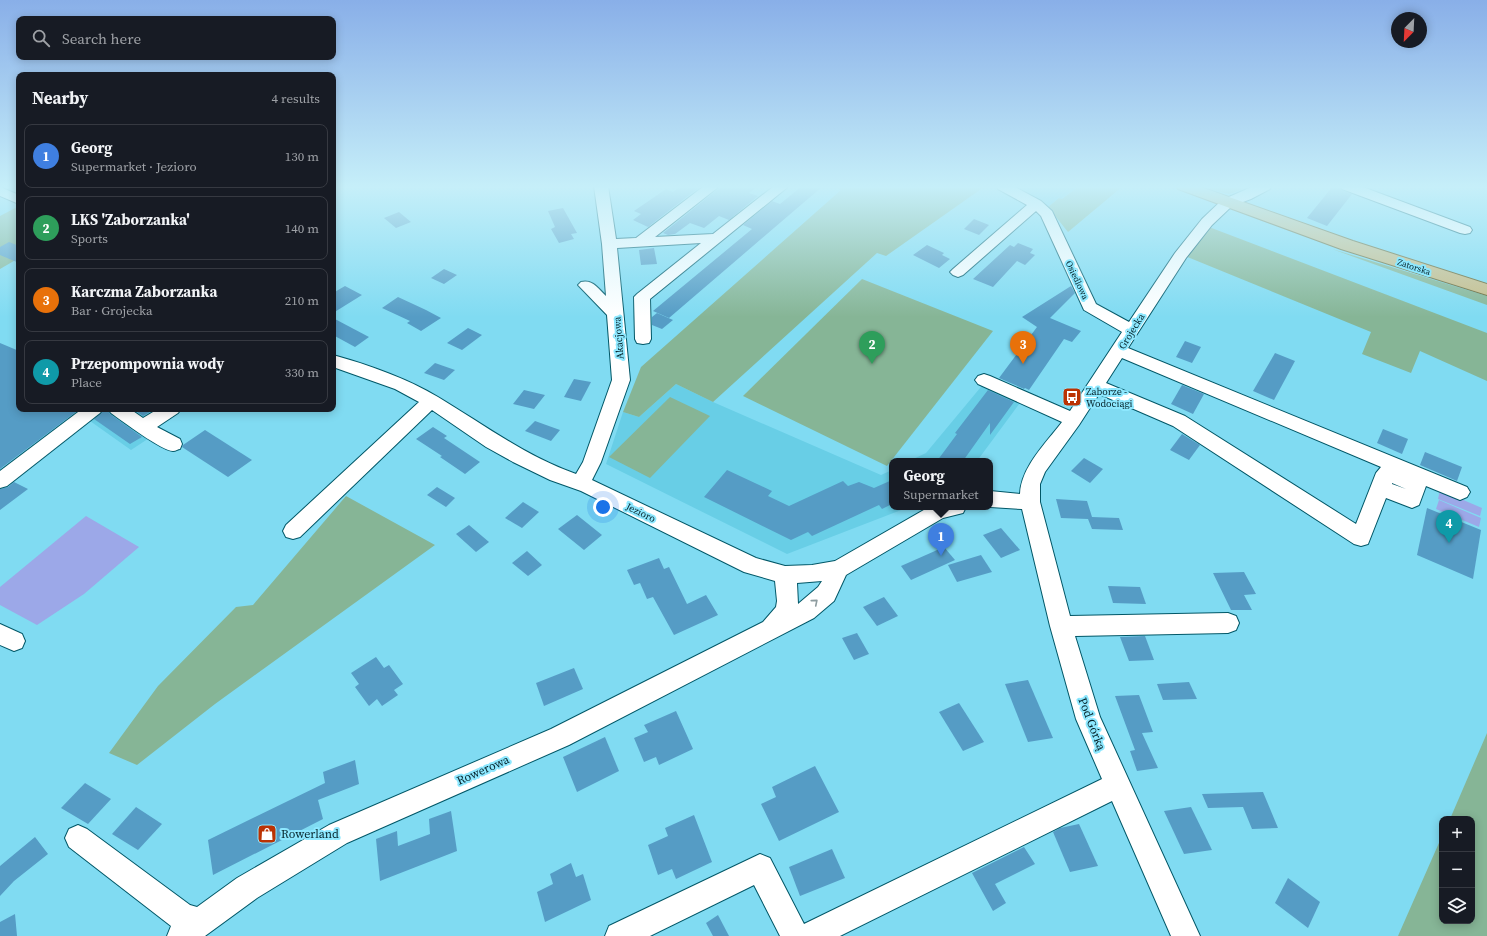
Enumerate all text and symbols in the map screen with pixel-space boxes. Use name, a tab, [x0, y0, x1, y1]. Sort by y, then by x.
north arrow	[1391, 12, 1427, 48]
search box	[16, 16, 336, 60]
icon: search	[30, 27, 52, 49]
text: Search here	[62, 28, 141, 49]
text: Nearby	[32, 86, 88, 110]
text: 4 results	[272, 90, 320, 107]
text: Georg	[71, 137, 112, 158]
text: 1	[42, 148, 50, 165]
text: 130 m	[285, 148, 319, 165]
text: Supermarket · Jezioro	[71, 158, 197, 175]
text: LKS 'Zaborzanka'	[71, 209, 190, 230]
text: 2	[42, 220, 50, 237]
text: 140 m	[285, 220, 319, 237]
text: Sports	[71, 230, 108, 247]
street label: Zatorska	[1396, 256, 1433, 278]
street label: Osiedlowa	[1063, 259, 1091, 302]
text: Karczma Zaborzanka	[71, 281, 217, 302]
text: 3	[42, 292, 50, 309]
text: 210 m	[285, 292, 319, 309]
text: Bar · Grojecka	[71, 302, 153, 319]
street label: Grojecka	[1115, 310, 1148, 352]
street label: Akacjowa	[610, 315, 626, 360]
pin: 2	[859, 331, 885, 364]
pin: 3	[1010, 331, 1036, 364]
text: Przepompownia wody	[71, 353, 224, 374]
text: 4	[42, 364, 50, 381]
text: 330 m	[285, 364, 319, 381]
text: Place	[71, 374, 102, 391]
place label: Zaborze - Wodociągi	[1086, 385, 1133, 410]
bus stop icon: Zaborze - Wodociągi	[1061, 386, 1083, 408]
popup	[889, 458, 993, 510]
text: Georg	[903, 465, 945, 486]
text: Supermarket	[903, 486, 979, 503]
your location	[593, 497, 613, 517]
street label: Jezioro	[623, 499, 658, 525]
pin: 4	[1436, 510, 1462, 543]
pin: 1	[928, 523, 954, 556]
one-way arrow	[811, 600, 818, 607]
street label: Pod Górką	[1075, 695, 1110, 754]
street label: Rowerowa	[454, 751, 513, 789]
map controls	[1439, 816, 1475, 924]
button: +	[1439, 816, 1475, 852]
shop icon: Rowerland	[256, 823, 278, 845]
place label: Rowerland	[281, 826, 339, 842]
button: −	[1439, 852, 1475, 888]
button: layers	[1439, 888, 1475, 924]

